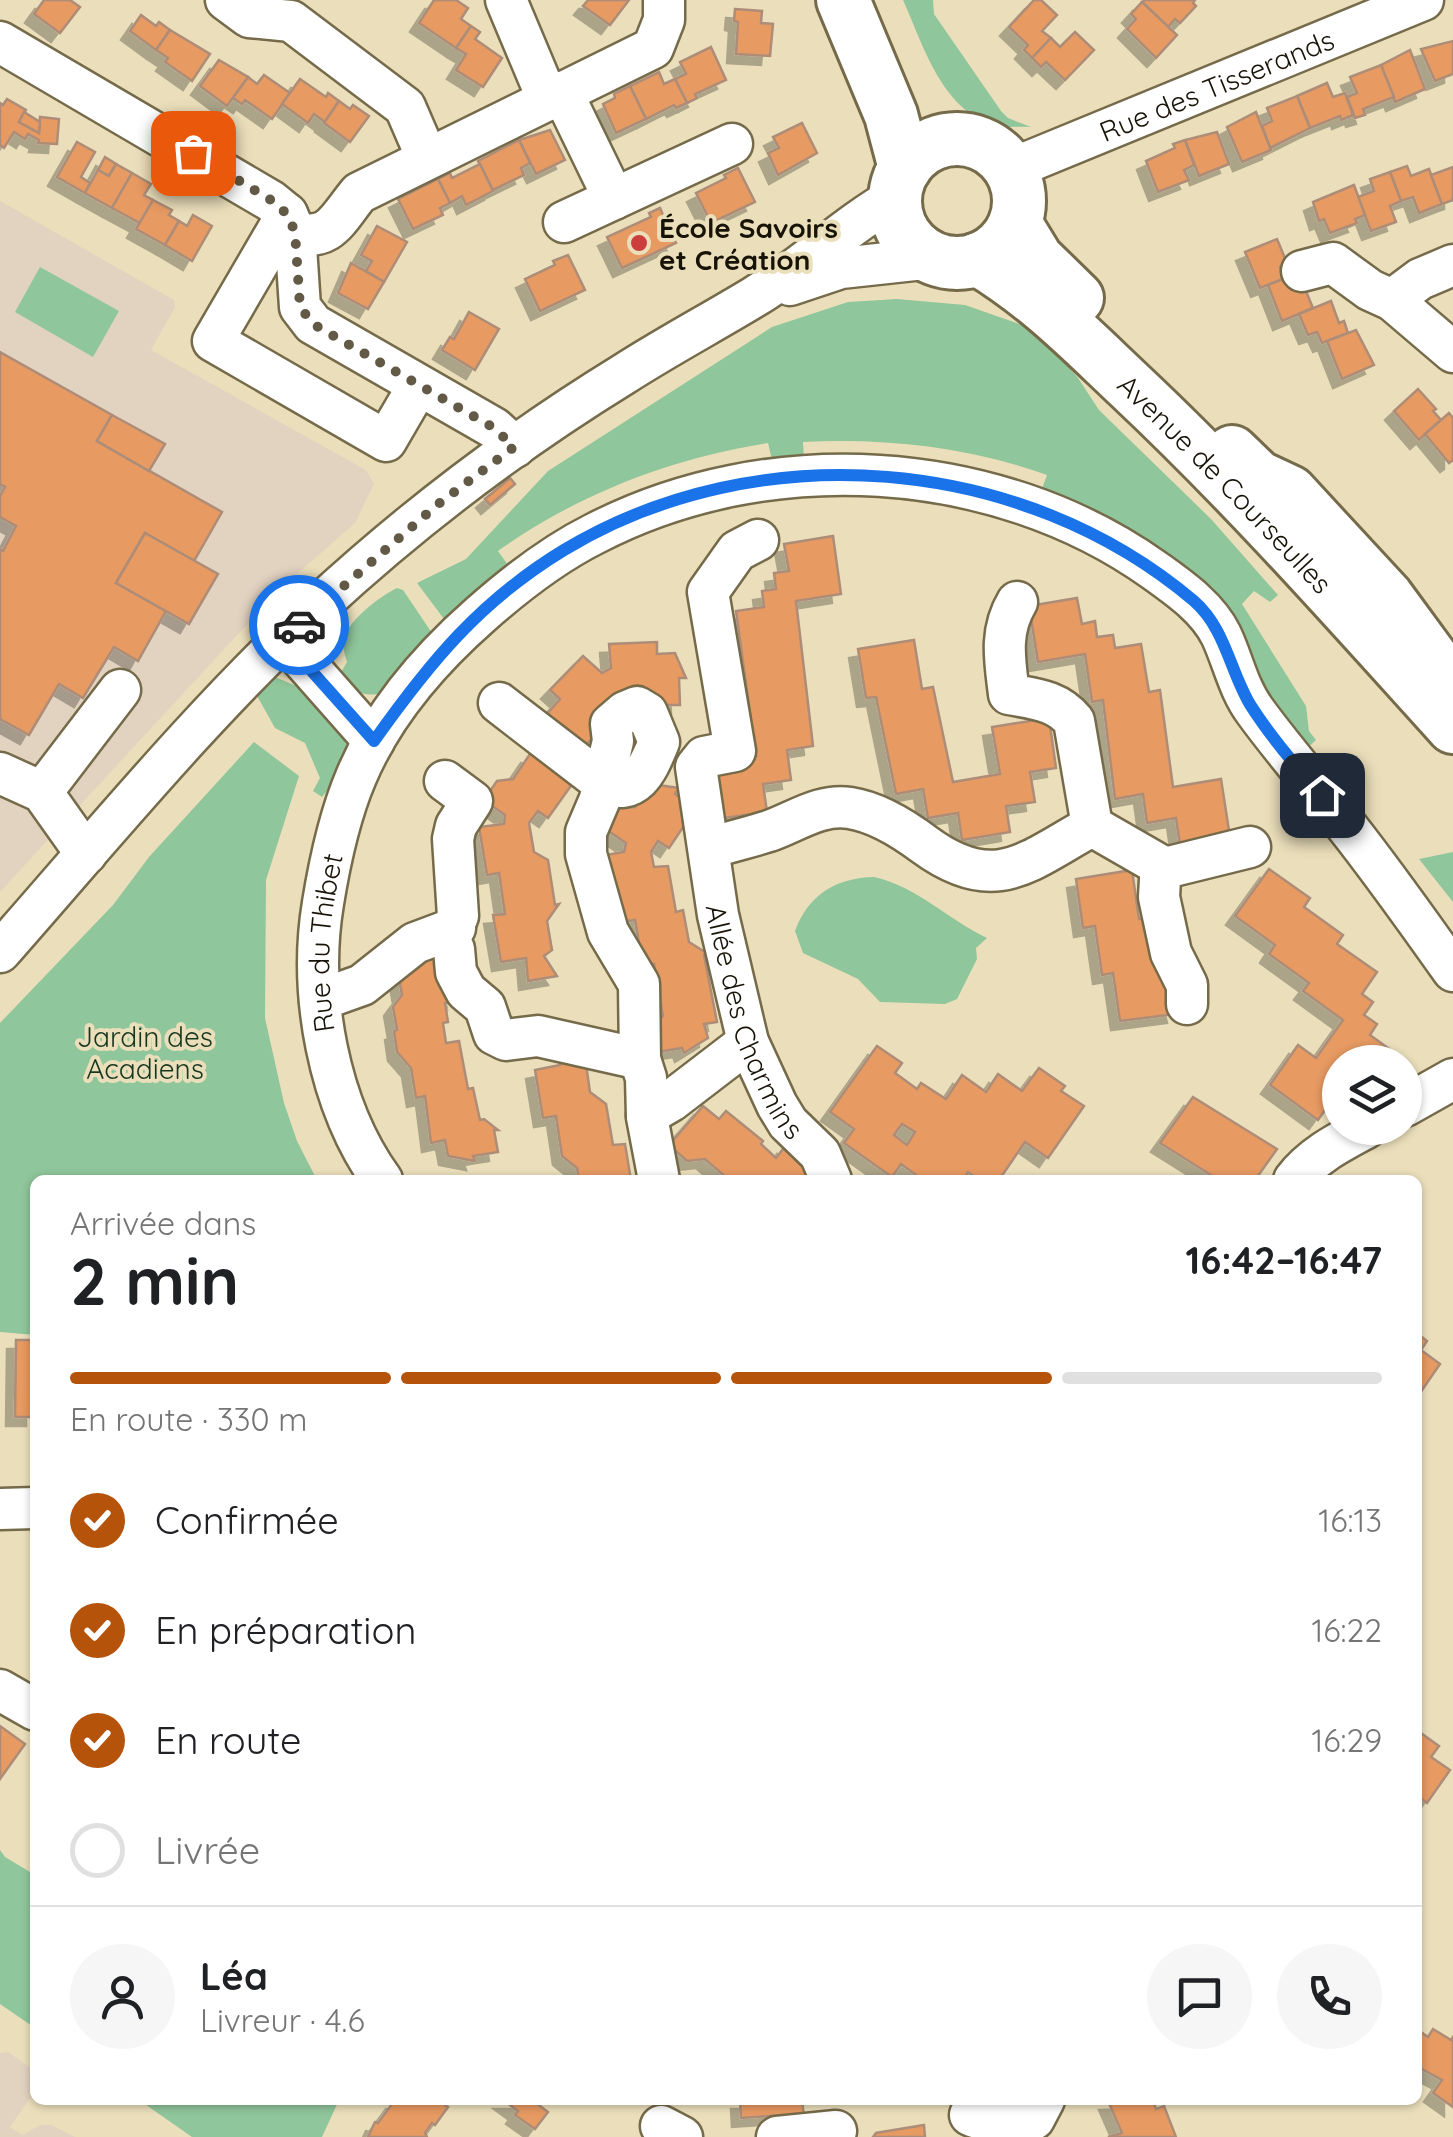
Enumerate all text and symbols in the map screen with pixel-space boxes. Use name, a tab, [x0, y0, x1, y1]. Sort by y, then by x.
street label: Rue des Tisserands	[1094, 21, 1339, 148]
pin	[151, 111, 236, 196]
icon: bag	[166, 126, 221, 181]
place label: École Savoirs et Création	[659, 210, 838, 277]
marker: École Savoirs et Création	[628, 232, 650, 254]
street label: Avenue de Courseulles	[1111, 367, 1340, 600]
courier	[249, 575, 349, 675]
icon: car	[272, 598, 327, 653]
pin	[1280, 753, 1365, 838]
icon: home	[1295, 768, 1350, 823]
street label: Rue du Thibet	[301, 850, 349, 1035]
street label: Allée des Charmins	[699, 902, 811, 1146]
park label: Jardin des Acadiens	[77, 1019, 213, 1086]
map controls	[1322, 1045, 1422, 1145]
button: layers	[1322, 1045, 1422, 1145]
text: Arrivée dans	[70, 1203, 256, 1243]
text: 16:42–16:47	[1186, 1236, 1382, 1284]
text: 2 min	[70, 1240, 239, 1321]
text: En route · 330 m	[70, 1399, 308, 1439]
icon: check	[70, 1493, 125, 1548]
text: Confirmée	[155, 1496, 339, 1544]
text: 16:13	[1318, 1500, 1382, 1540]
icon: check	[70, 1603, 125, 1658]
text: En préparation	[155, 1606, 416, 1654]
text: 16:22	[1312, 1610, 1382, 1650]
icon: check	[70, 1713, 125, 1768]
text: En route	[155, 1716, 301, 1764]
text: 16:29	[1311, 1720, 1382, 1760]
text: Livrée	[155, 1826, 260, 1874]
button: person	[70, 1944, 175, 2049]
button: chat	[1147, 1944, 1252, 2049]
button: phone	[1277, 1944, 1382, 2049]
text: Léa	[200, 1952, 268, 2000]
text: Livreur · 4.6	[200, 2000, 365, 2040]

